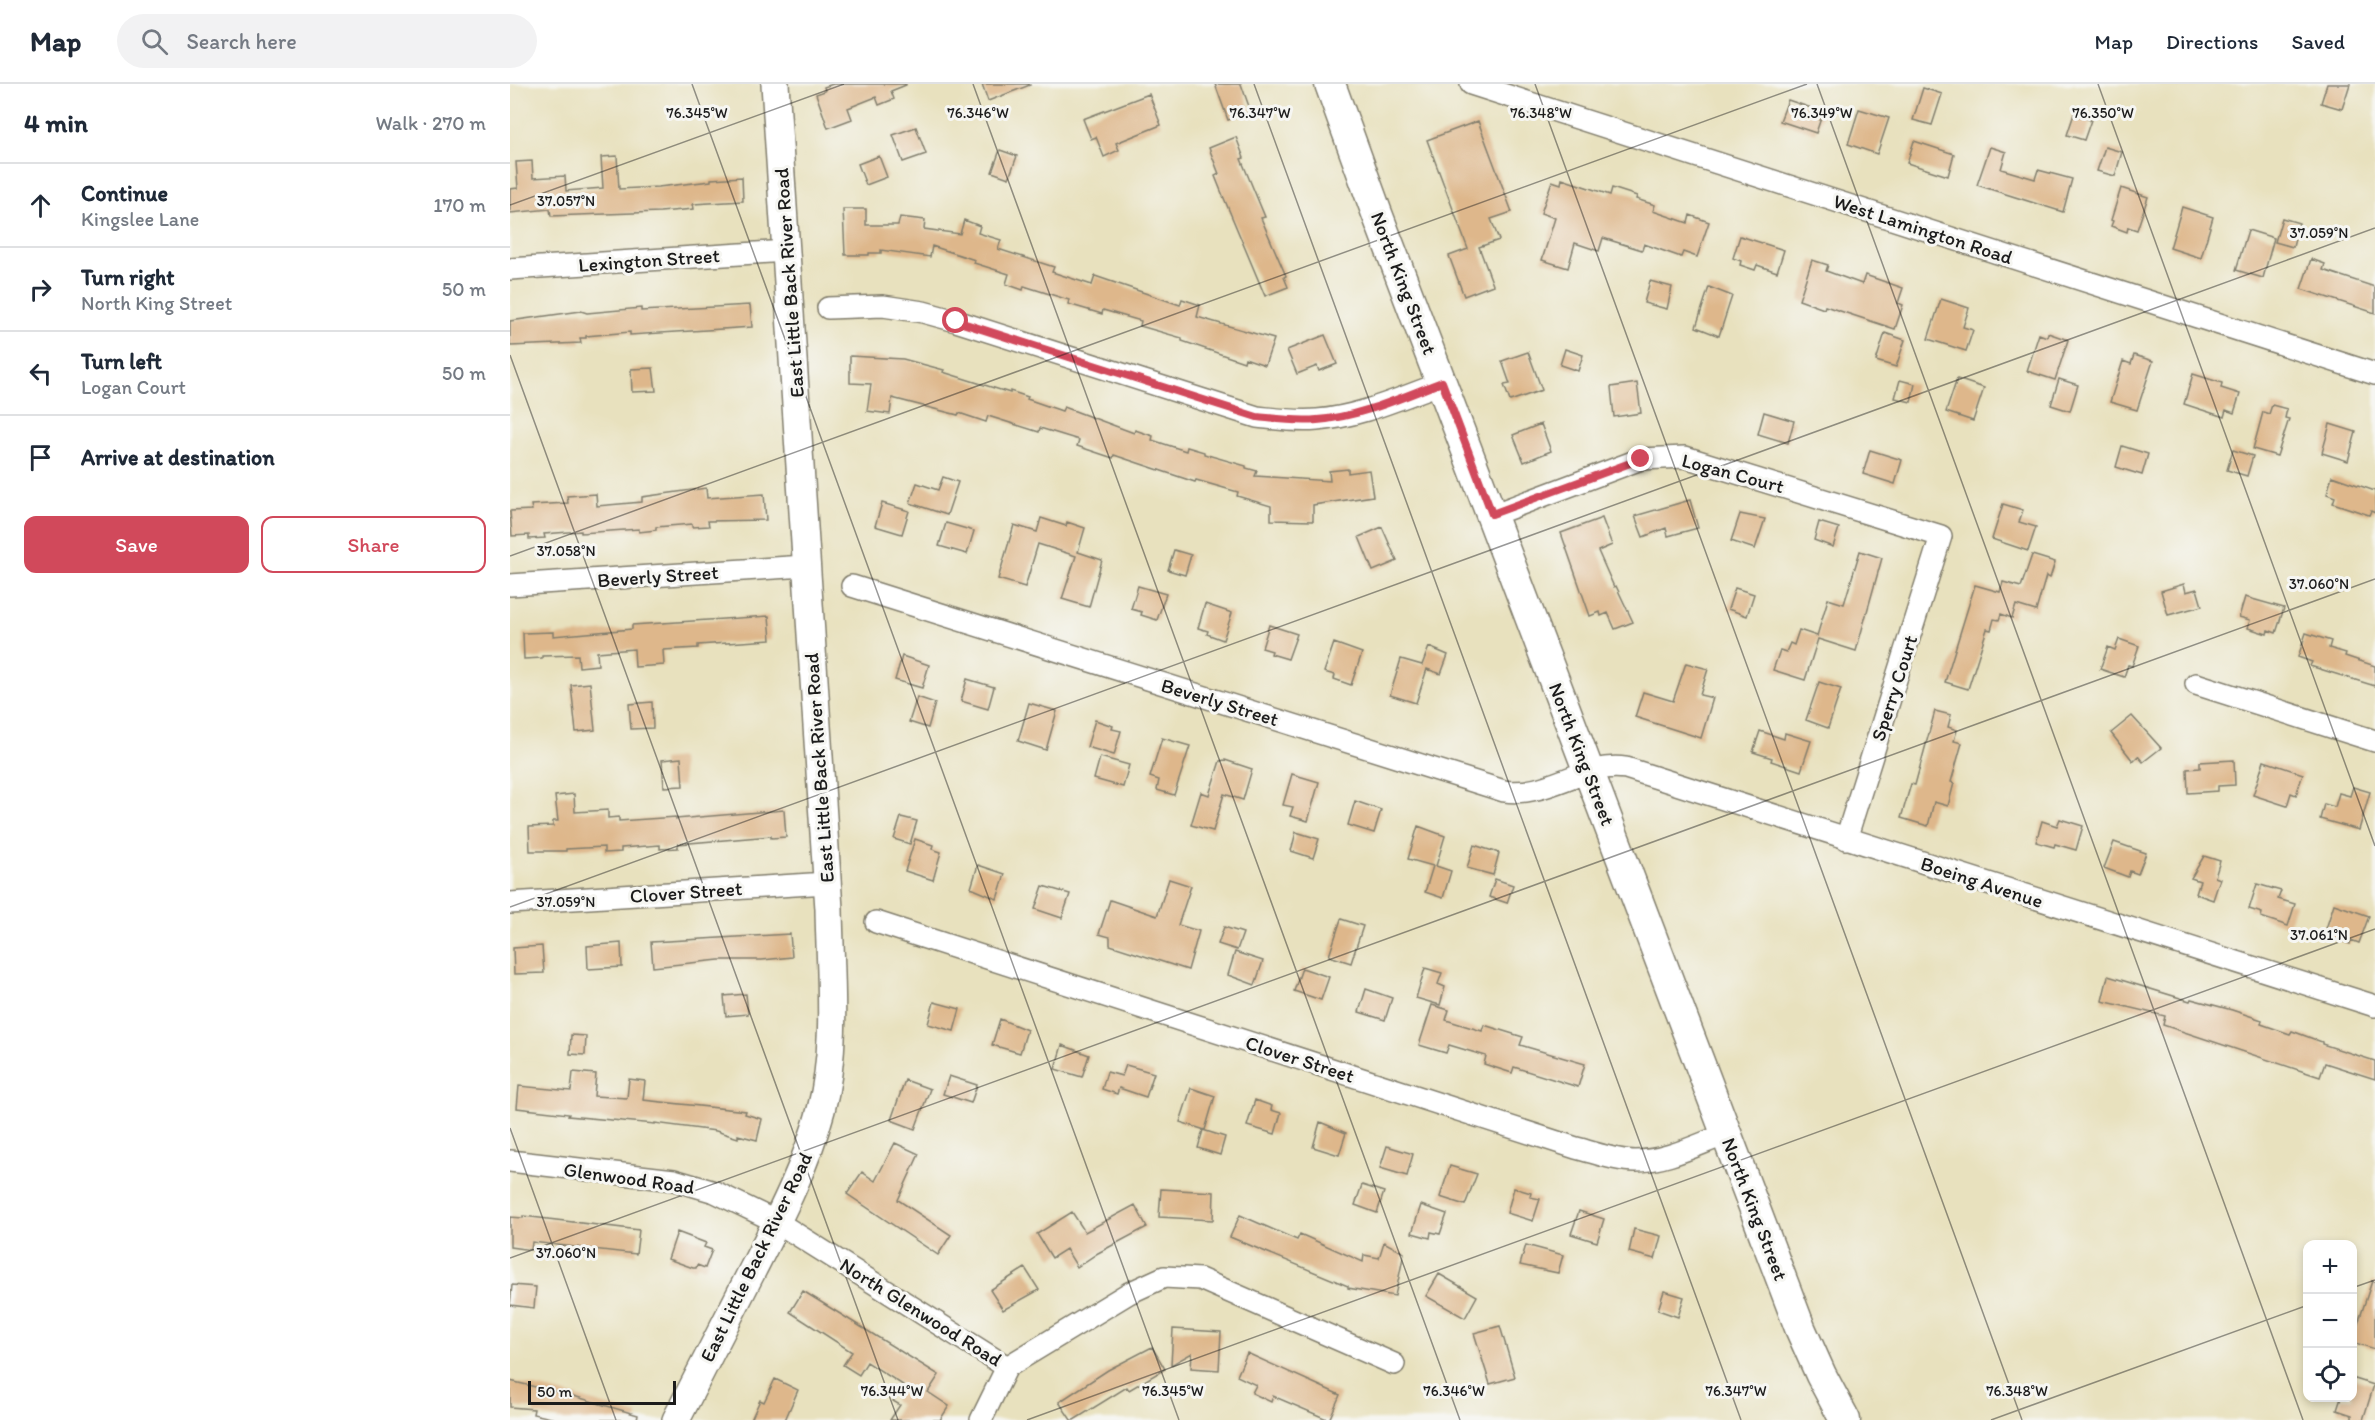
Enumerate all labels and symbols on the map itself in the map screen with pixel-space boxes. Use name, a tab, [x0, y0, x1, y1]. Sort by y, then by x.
text: 76.345°W	[666, 104, 728, 122]
text: 76.346°W	[947, 104, 1009, 122]
text: 76.347°W	[1230, 104, 1291, 122]
text: 76.348°W	[1510, 104, 1572, 122]
text: 76.349°W	[1791, 104, 1853, 122]
text: 76.350°W	[2072, 104, 2134, 122]
street label: East Little Back River Road	[769, 167, 809, 399]
street label: West Lamington Road	[1830, 189, 2016, 269]
text: 37.057°N	[537, 192, 595, 210]
street label: North King Street	[1366, 208, 1442, 358]
text: 37.059°N	[2290, 224, 2348, 242]
street label: Lexington Street	[578, 243, 721, 277]
route start	[942, 307, 968, 333]
route end	[1627, 445, 1653, 471]
street label: Logan Court	[1679, 448, 1787, 498]
text: 37.058°N	[536, 542, 596, 560]
street label: Beverly Street	[597, 560, 719, 592]
text: 37.060°N	[2289, 575, 2349, 593]
street label: Sperry Court	[1866, 632, 1922, 744]
street label: East Little Back River Road	[799, 652, 839, 884]
street label: Beverly Street	[1158, 673, 1282, 731]
street label: North King Street	[1544, 679, 1620, 829]
street label: Boeing Avenue	[1918, 851, 2046, 913]
street label: Clover Street	[629, 876, 743, 908]
text: 37.059°N	[537, 893, 595, 911]
text: 37.061°N	[2290, 926, 2348, 944]
street label: Clover Street	[1243, 1030, 1357, 1088]
street label: North King Street	[1717, 1134, 1793, 1284]
street label: East Little Back River Road	[695, 1148, 817, 1366]
street label: Glenwood Road	[562, 1157, 696, 1199]
text: 37.060°N	[536, 1244, 596, 1262]
street label: North Glenwood Road	[836, 1252, 1007, 1372]
scale bar	[528, 1378, 676, 1406]
text: 76.344°W	[861, 1382, 923, 1400]
text: 76.345°W	[1142, 1382, 1204, 1400]
text: 76.346°W	[1423, 1382, 1485, 1400]
text: 76.347°W	[1706, 1382, 1767, 1400]
text: 76.348°W	[1986, 1382, 2048, 1400]

